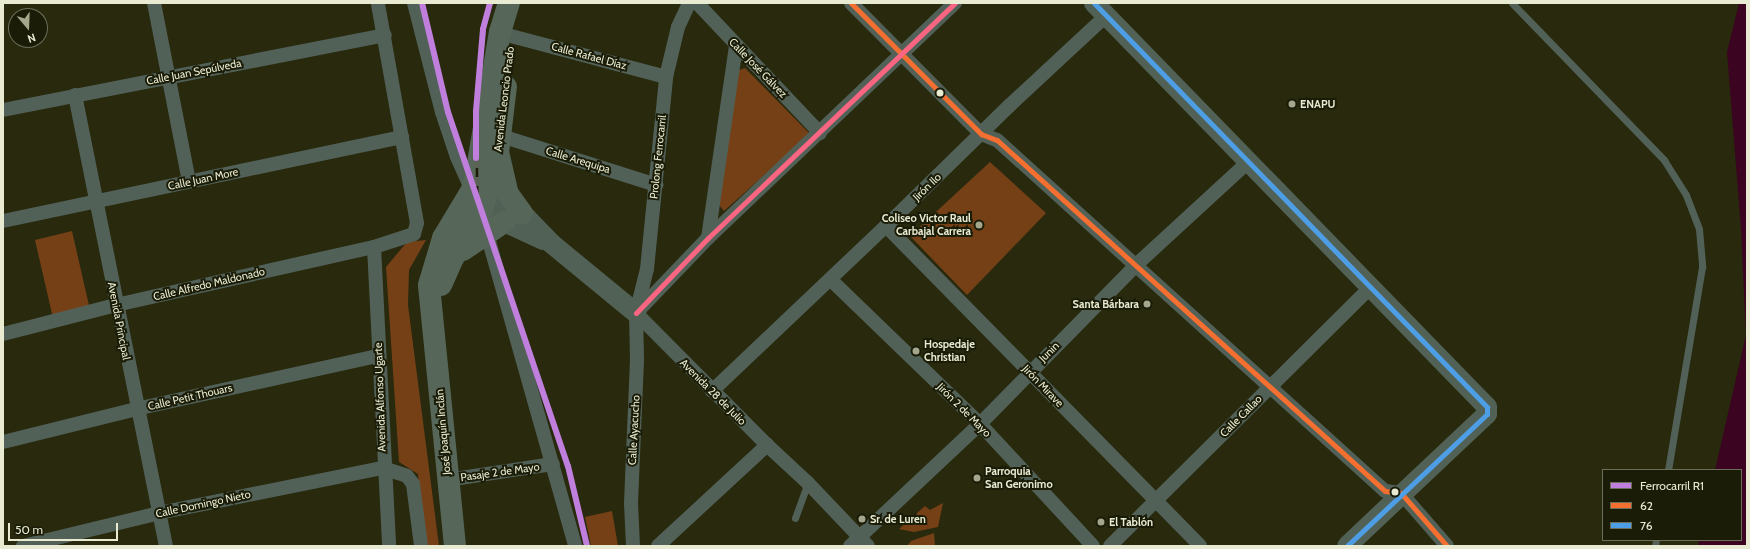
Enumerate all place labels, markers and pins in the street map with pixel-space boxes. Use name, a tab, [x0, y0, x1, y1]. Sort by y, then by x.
unlabelled marker	[935, 88, 945, 98]
place label: ENAPU	[1300, 97, 1335, 111]
marker: ENAPU	[1287, 99, 1297, 109]
place label: Coliseo Victor Raul Carbajal Carrera	[882, 212, 971, 238]
marker: Coliseo Victor Raul Carbajal Carrera	[974, 220, 984, 230]
place label: Santa Bárbara	[1073, 297, 1139, 311]
marker: Santa Bárbara	[1142, 299, 1152, 309]
place label: Hospedaje Christian	[924, 338, 975, 364]
marker: Hospedaje Christian	[911, 346, 921, 356]
place label: Parroquia San Geronimo	[985, 465, 1053, 491]
marker: Parroquia San Geronimo	[972, 473, 982, 483]
unlabelled marker	[1390, 487, 1400, 497]
place label: Sr. de Luren	[870, 512, 926, 526]
marker: Sr. de Luren	[857, 514, 867, 524]
place label: El Tablón	[1109, 515, 1153, 529]
marker: El Tablón	[1096, 517, 1106, 527]

